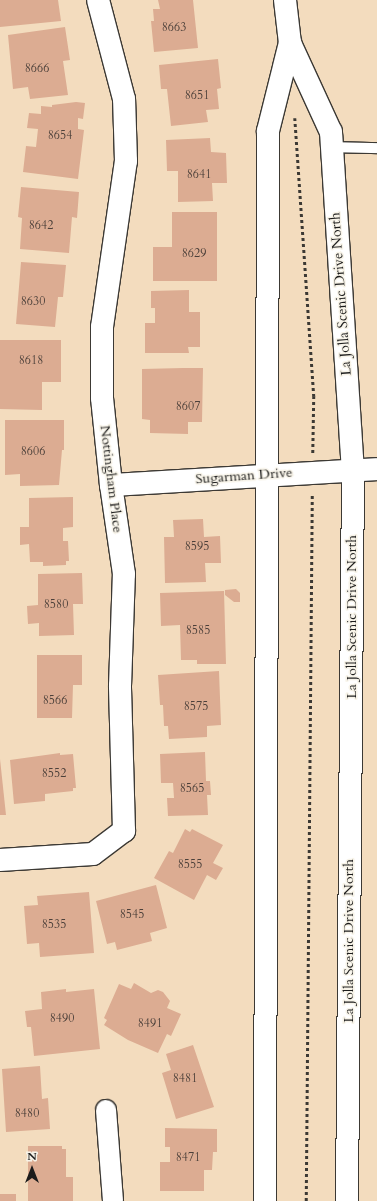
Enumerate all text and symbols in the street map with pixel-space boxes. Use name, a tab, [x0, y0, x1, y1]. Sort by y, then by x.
house number: 8663	[162, 21, 186, 35]
house number: 8666	[25, 62, 49, 76]
house number: 8651	[185, 89, 209, 103]
house number: 8654	[48, 129, 72, 143]
house number: 8641	[187, 168, 211, 182]
street label: La Jolla Scenic Drive North	[327, 212, 355, 376]
house number: 8642	[29, 219, 53, 233]
house number: 8629	[182, 247, 206, 261]
house number: 8630	[21, 295, 45, 309]
house number: 8618	[19, 354, 43, 368]
house number: 8607	[176, 400, 200, 414]
street label: Nottingham Place	[96, 424, 126, 534]
house number: 8606	[21, 445, 45, 459]
street label: Sugarman Drive	[195, 464, 293, 488]
street label: La Jolla Scenic Drive North	[344, 535, 360, 699]
house number: 8595	[185, 540, 209, 554]
house number: 8580	[44, 598, 68, 612]
house number: 8585	[186, 624, 210, 638]
house number: 8566	[43, 694, 67, 708]
house number: 8575	[184, 700, 208, 714]
house number: 8552	[42, 767, 66, 781]
house number: 8565	[180, 782, 204, 796]
house number: 8555	[178, 858, 202, 872]
street label: La Jolla Scenic Drive North	[341, 859, 357, 1023]
house number: 8545	[120, 908, 144, 922]
house number: 8535	[42, 918, 66, 932]
house number: 8490	[50, 1012, 74, 1026]
house number: 8491	[138, 1017, 162, 1031]
house number: 8481	[173, 1072, 197, 1086]
house number: 8480	[15, 1107, 39, 1121]
north arrow	[12, 1149, 52, 1189]
text: N	[27, 1149, 37, 1164]
house number: 8471	[176, 1151, 200, 1165]

